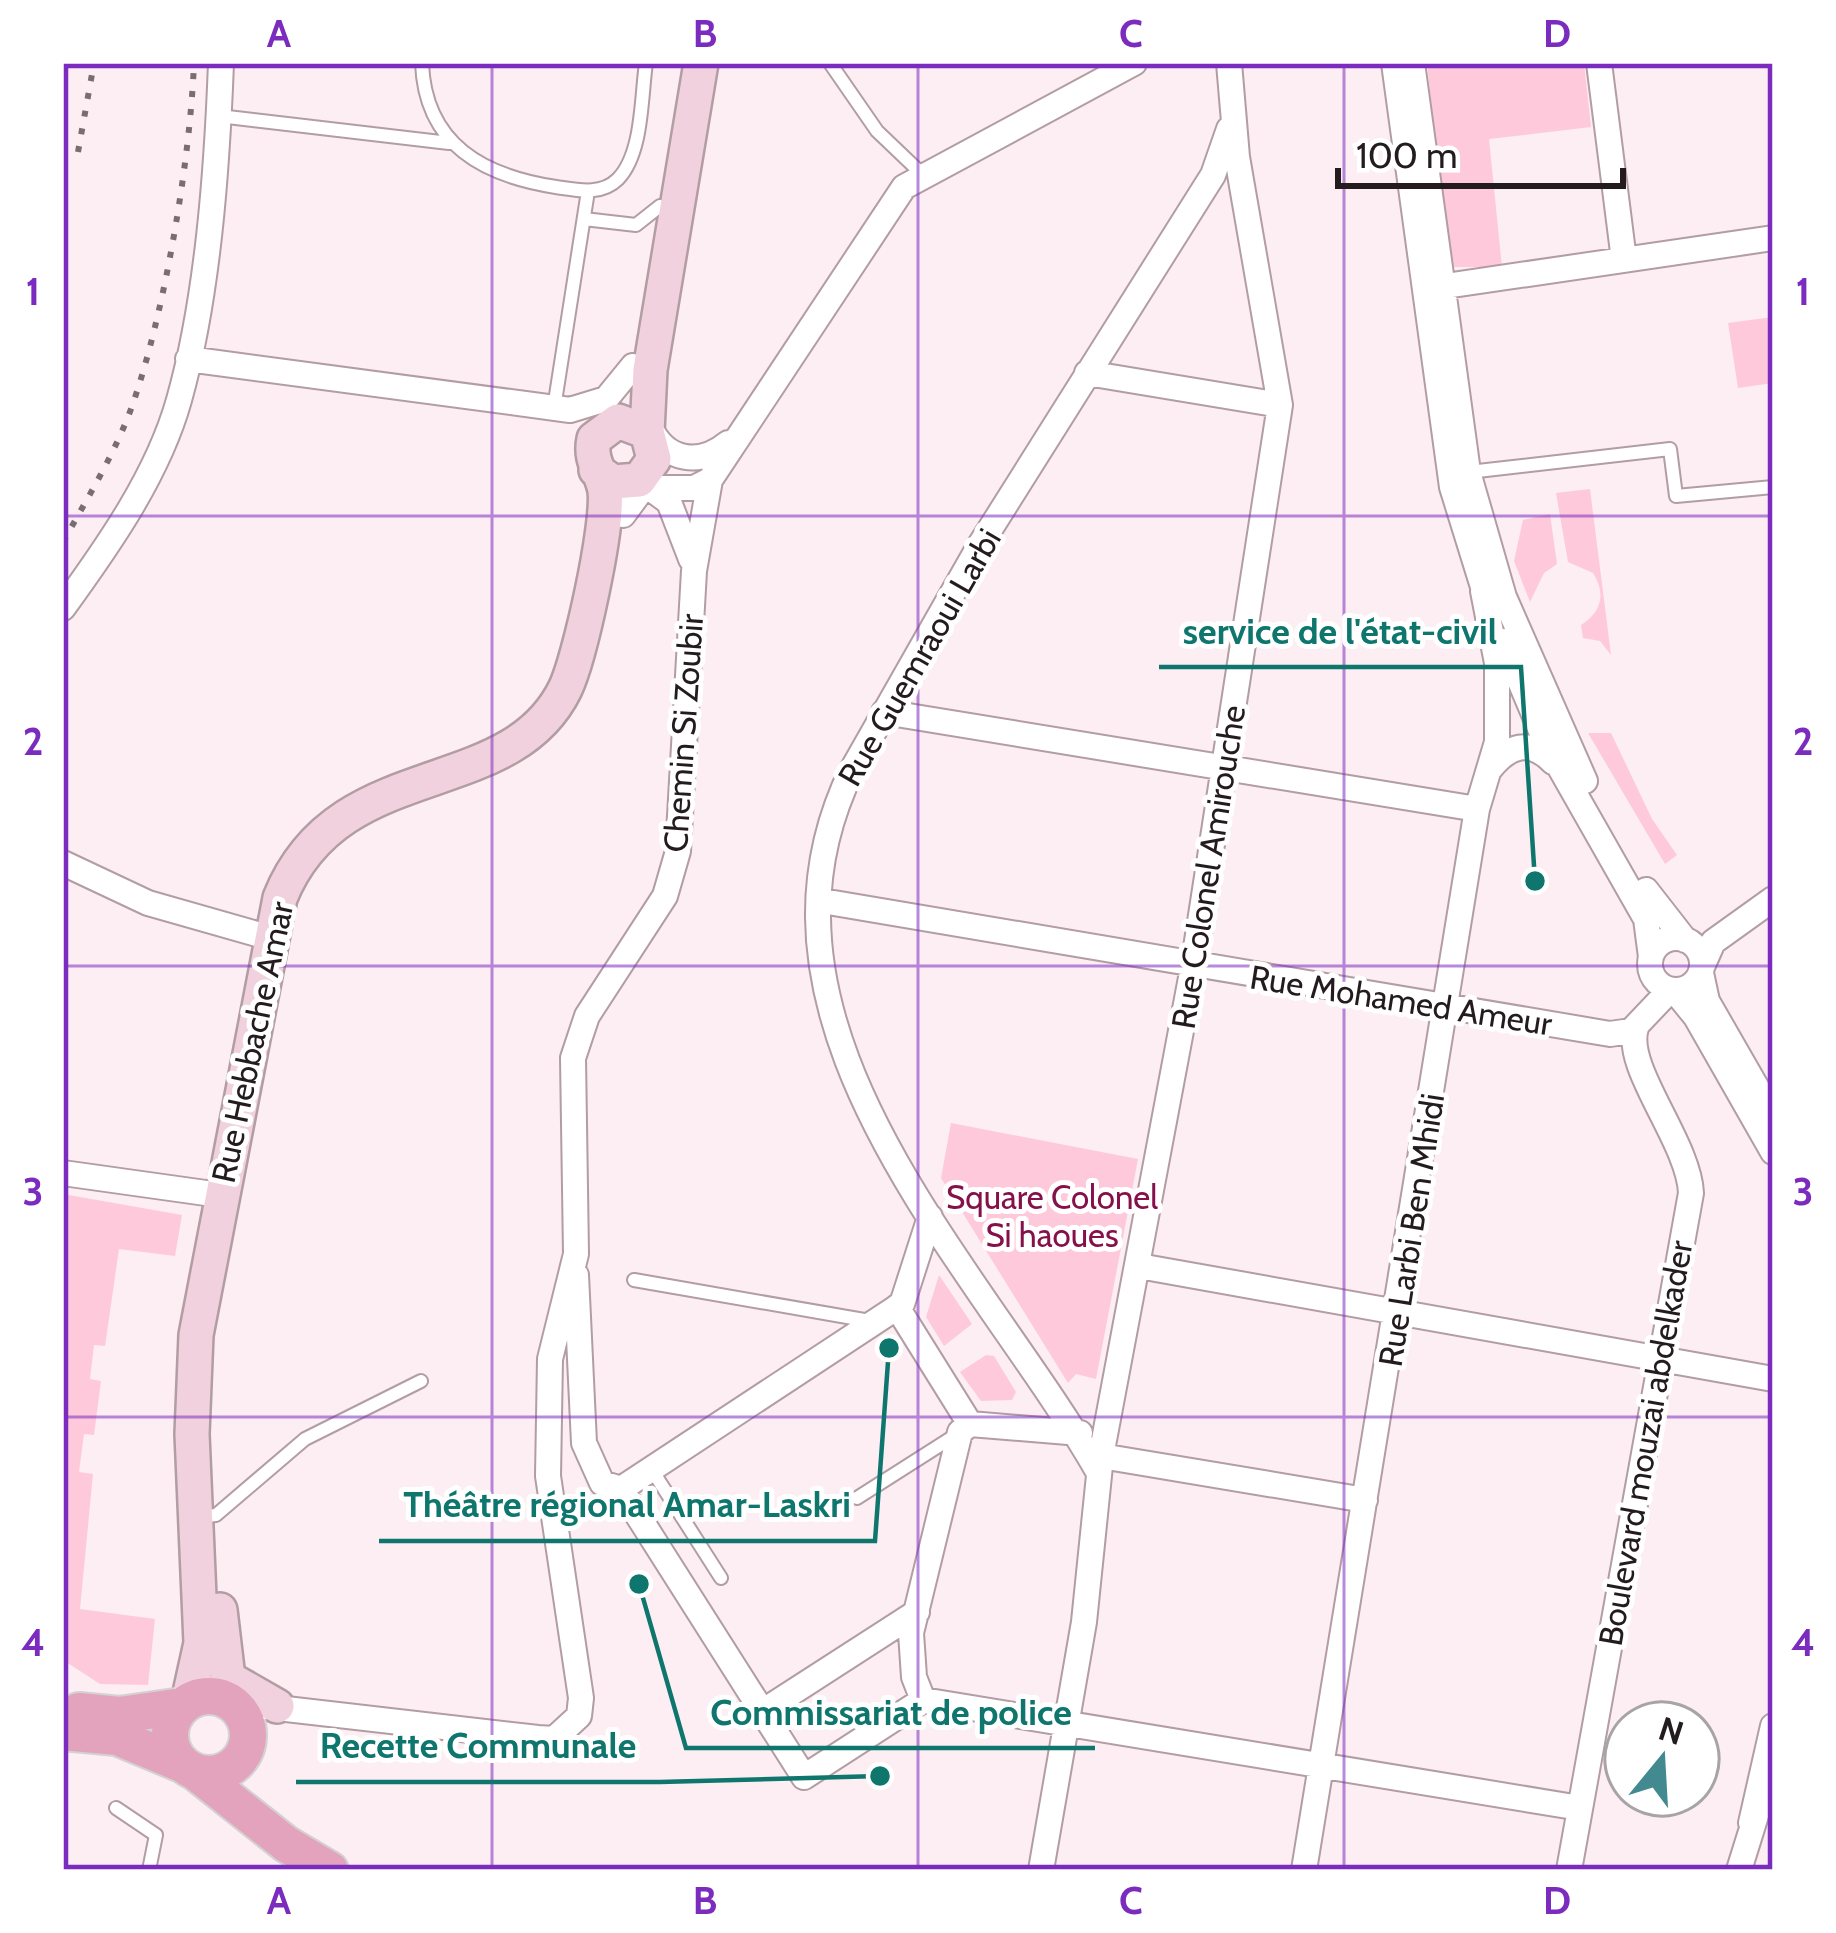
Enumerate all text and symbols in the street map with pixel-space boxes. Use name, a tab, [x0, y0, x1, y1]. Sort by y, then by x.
text: A	[267, 9, 292, 57]
text: B	[693, 9, 717, 57]
text: C	[1119, 9, 1143, 57]
text: D	[1543, 9, 1571, 57]
scale bar	[1338, 114, 1623, 188]
text: 100 m	[1356, 133, 1458, 177]
text: 1	[26, 267, 40, 315]
text: 1	[1796, 267, 1810, 315]
street label: Rue Guemraoui Larbi	[829, 521, 1009, 793]
callout: service de l'état-civil	[1159, 595, 1521, 667]
text: service de l'état-civil	[1183, 609, 1497, 653]
street label: Chemin Si Zoubir	[655, 612, 711, 853]
street label: Rue Colonel Amirouche	[1163, 702, 1253, 1032]
text: 2	[23, 717, 43, 765]
text: 2	[1793, 717, 1813, 765]
street label: Rue Hebbache Amar	[203, 897, 301, 1186]
street label: Rue Mohamed Ameur	[1247, 956, 1555, 1044]
street label: Rue Larbi Ben Mhidi	[1370, 1091, 1452, 1369]
text: 3	[22, 1167, 44, 1215]
text: 3	[1792, 1167, 1814, 1215]
park label: Square Colonel Si haoues	[946, 1177, 1158, 1255]
street label: Boulevard mouzai abdelkader	[1590, 1237, 1700, 1649]
callout: Théâtre régional Amar-Laskri	[379, 1469, 875, 1541]
text: Théâtre régional Amar-Laskri	[403, 1482, 851, 1526]
text: 4	[21, 1618, 45, 1666]
text: 4	[1791, 1618, 1815, 1666]
callout: Commissariat de police	[686, 1676, 1095, 1748]
text: Commissariat de police	[710, 1690, 1072, 1734]
north arrow	[1602, 1699, 1722, 1819]
text: N	[1654, 1708, 1689, 1753]
callout: Recette Communale	[296, 1710, 660, 1782]
text: Recette Communale	[320, 1723, 636, 1767]
text: A	[267, 1876, 292, 1924]
text: B	[693, 1876, 717, 1924]
text: C	[1119, 1876, 1143, 1924]
text: D	[1543, 1876, 1571, 1924]

